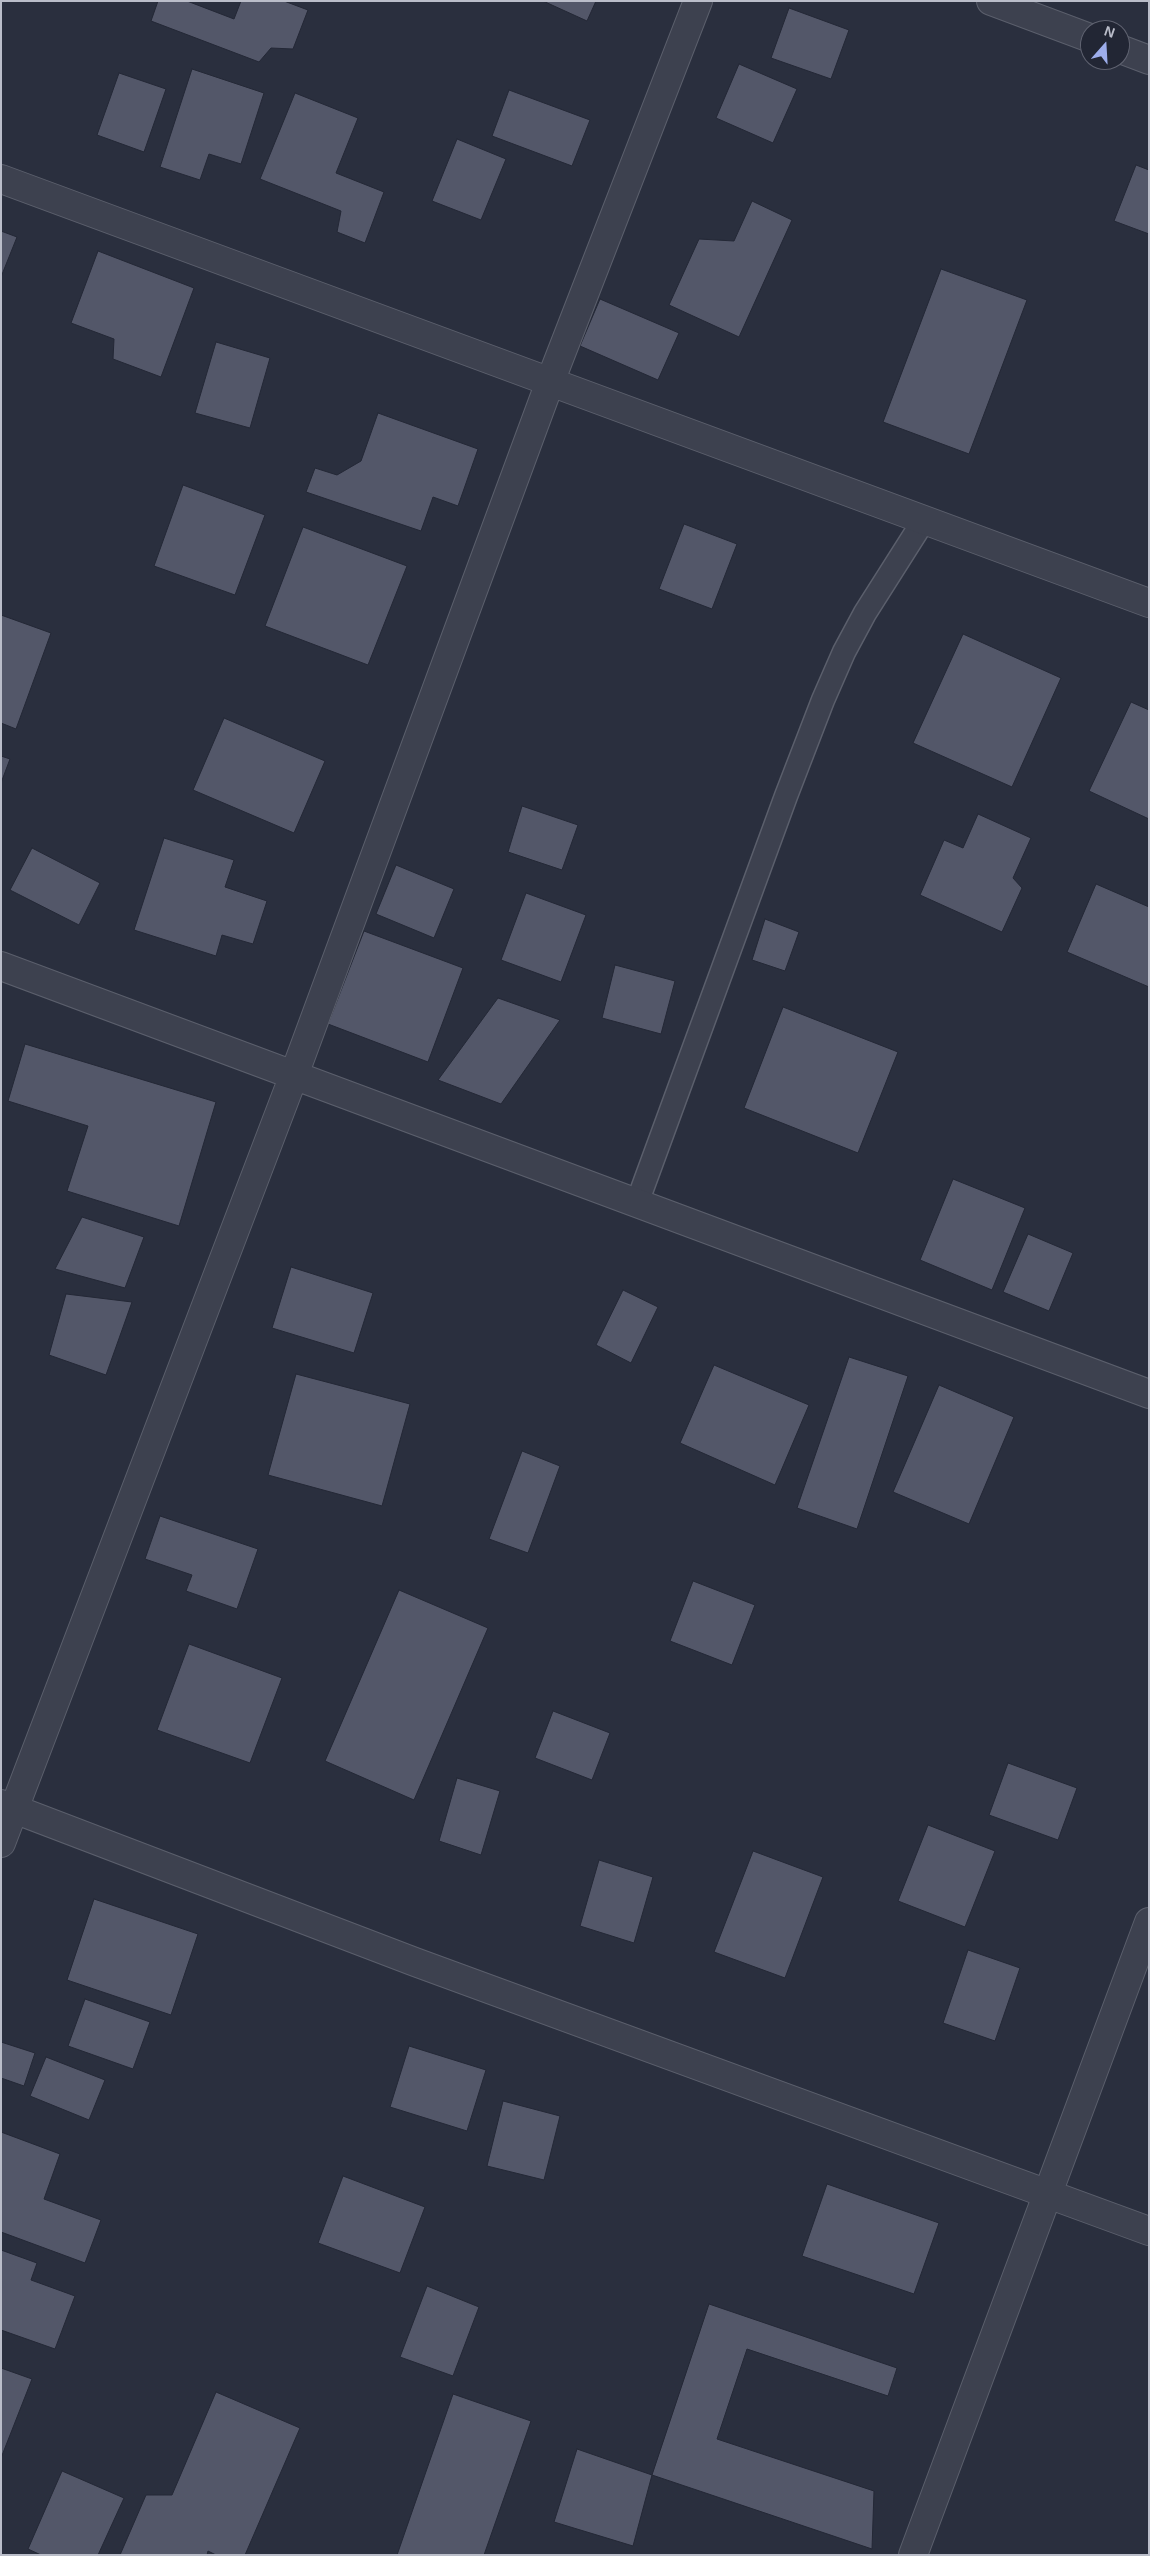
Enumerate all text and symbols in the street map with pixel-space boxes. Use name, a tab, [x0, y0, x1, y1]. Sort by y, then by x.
north arrow	[1080, 20, 1130, 70]
text: N	[1102, 23, 1117, 41]

